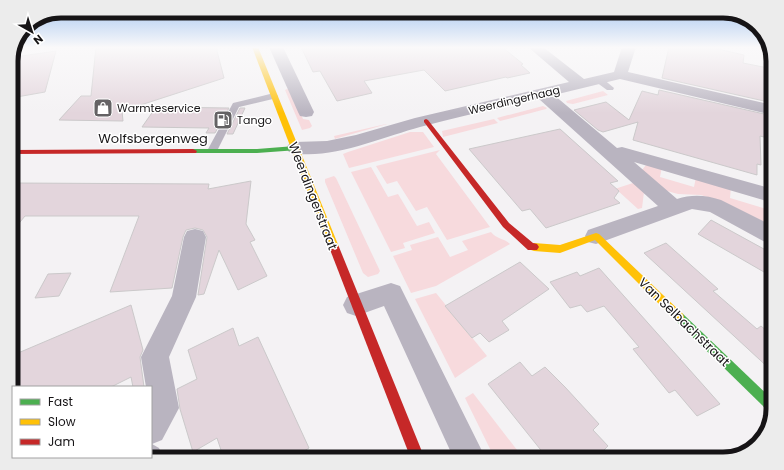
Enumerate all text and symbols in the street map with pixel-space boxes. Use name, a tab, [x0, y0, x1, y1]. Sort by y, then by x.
north arrow	[12, 12, 52, 52]
text: N	[30, 31, 47, 49]
street label: Weerdingerhaag	[467, 82, 561, 118]
shop icon: Warmteservice	[92, 97, 114, 119]
place label: Warmteservice	[117, 100, 201, 116]
fuel station icon: Tango	[212, 109, 234, 131]
place label: Tango	[237, 112, 272, 128]
street label: Wolfsbergenweg	[98, 129, 208, 148]
street label: Weerdingerstraat	[284, 139, 342, 253]
street label: Van Selbachstraat	[634, 273, 734, 371]
legend	[12, 386, 152, 458]
text: Fast	[48, 393, 73, 410]
text: Slow	[48, 413, 76, 430]
text: Jam	[48, 433, 75, 450]

